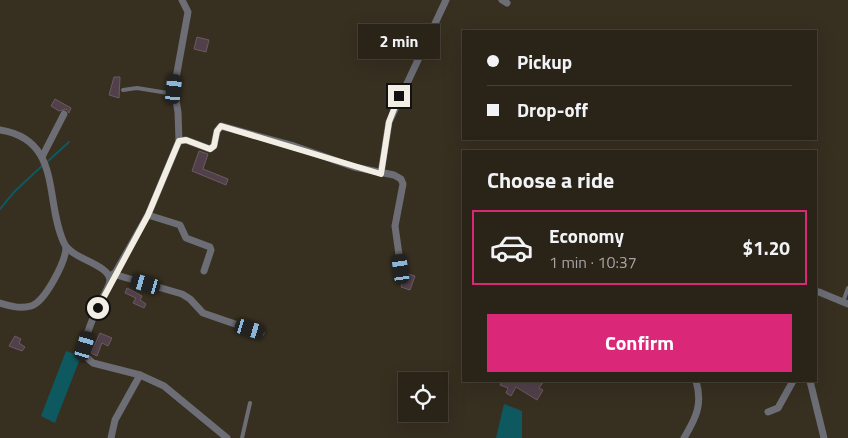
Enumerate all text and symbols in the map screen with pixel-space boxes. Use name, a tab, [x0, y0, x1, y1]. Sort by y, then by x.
callout: 2 min	[358, 23, 440, 58]
text: 2 min	[380, 29, 418, 53]
text: Pickup	[517, 47, 572, 76]
car	[164, 73, 183, 105]
route end	[388, 85, 410, 107]
text: Drop-off	[517, 95, 588, 124]
text: Choose a ride	[487, 163, 614, 197]
text: Economy	[549, 221, 624, 250]
icon: car	[489, 225, 534, 270]
text: $1.20	[743, 233, 790, 262]
text: 1 min · 10:37	[549, 250, 637, 274]
car	[391, 253, 410, 285]
car	[129, 273, 162, 295]
route start	[87, 297, 109, 319]
button: Confirm	[487, 314, 792, 372]
car	[233, 317, 266, 341]
car	[73, 329, 96, 363]
map controls	[398, 372, 448, 422]
button: locate	[398, 372, 448, 422]

